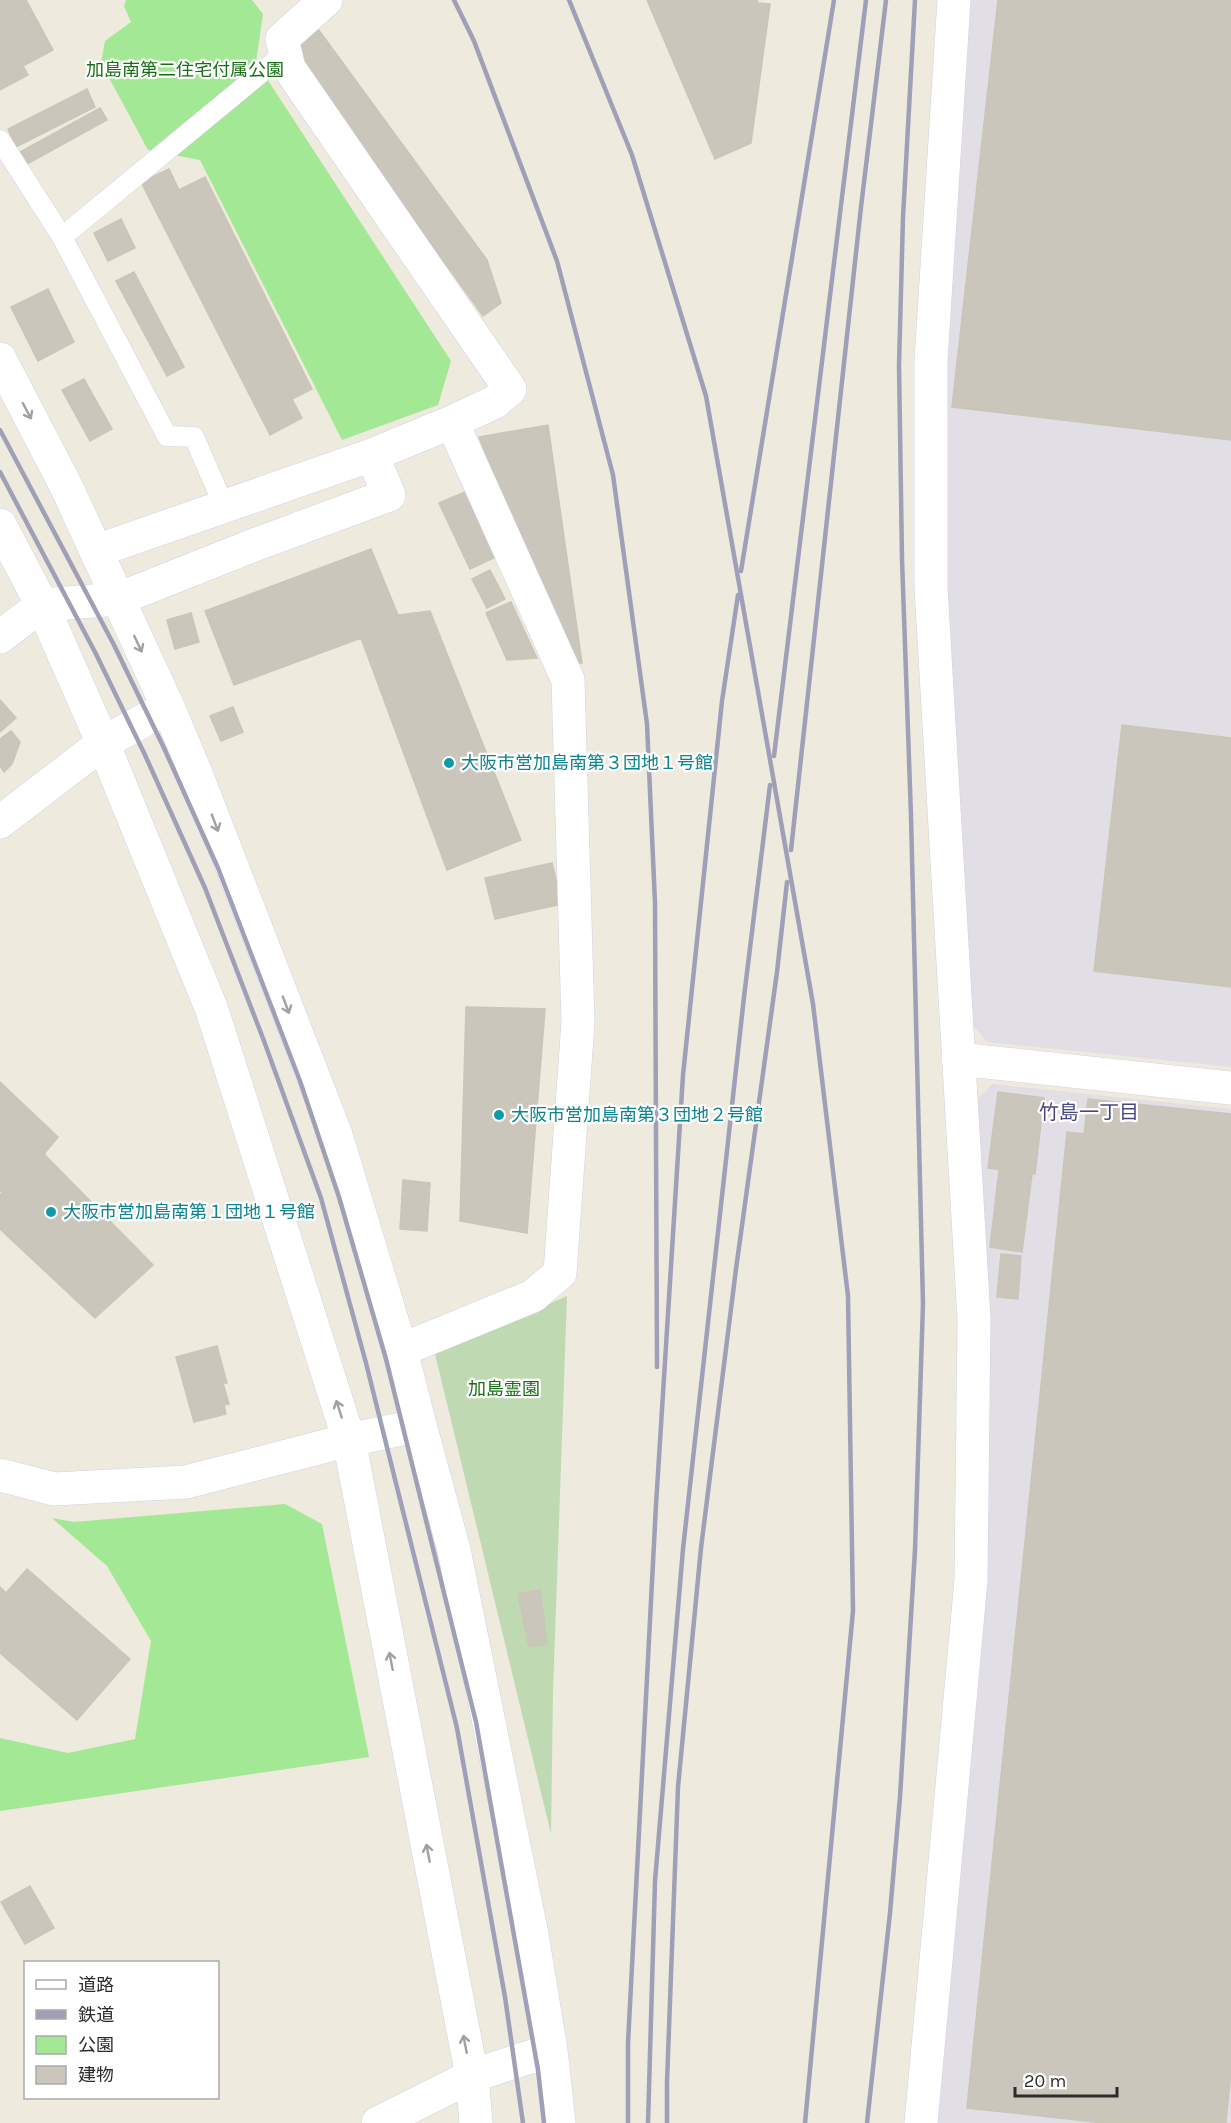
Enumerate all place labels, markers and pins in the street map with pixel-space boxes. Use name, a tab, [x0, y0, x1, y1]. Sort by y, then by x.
place label: 大阪市営加島南第３団地１号館	[461, 752, 713, 774]
marker: 大阪市営加島南第３団地１号館	[442, 756, 456, 770]
place label: 大阪市営加島南第３団地２号館	[511, 1104, 763, 1126]
marker: 大阪市営加島南第３団地２号館	[492, 1108, 506, 1122]
place label: 大阪市営加島南第１団地１号館	[63, 1201, 315, 1223]
marker: 大阪市営加島南第１団地１号館	[44, 1205, 58, 1219]

